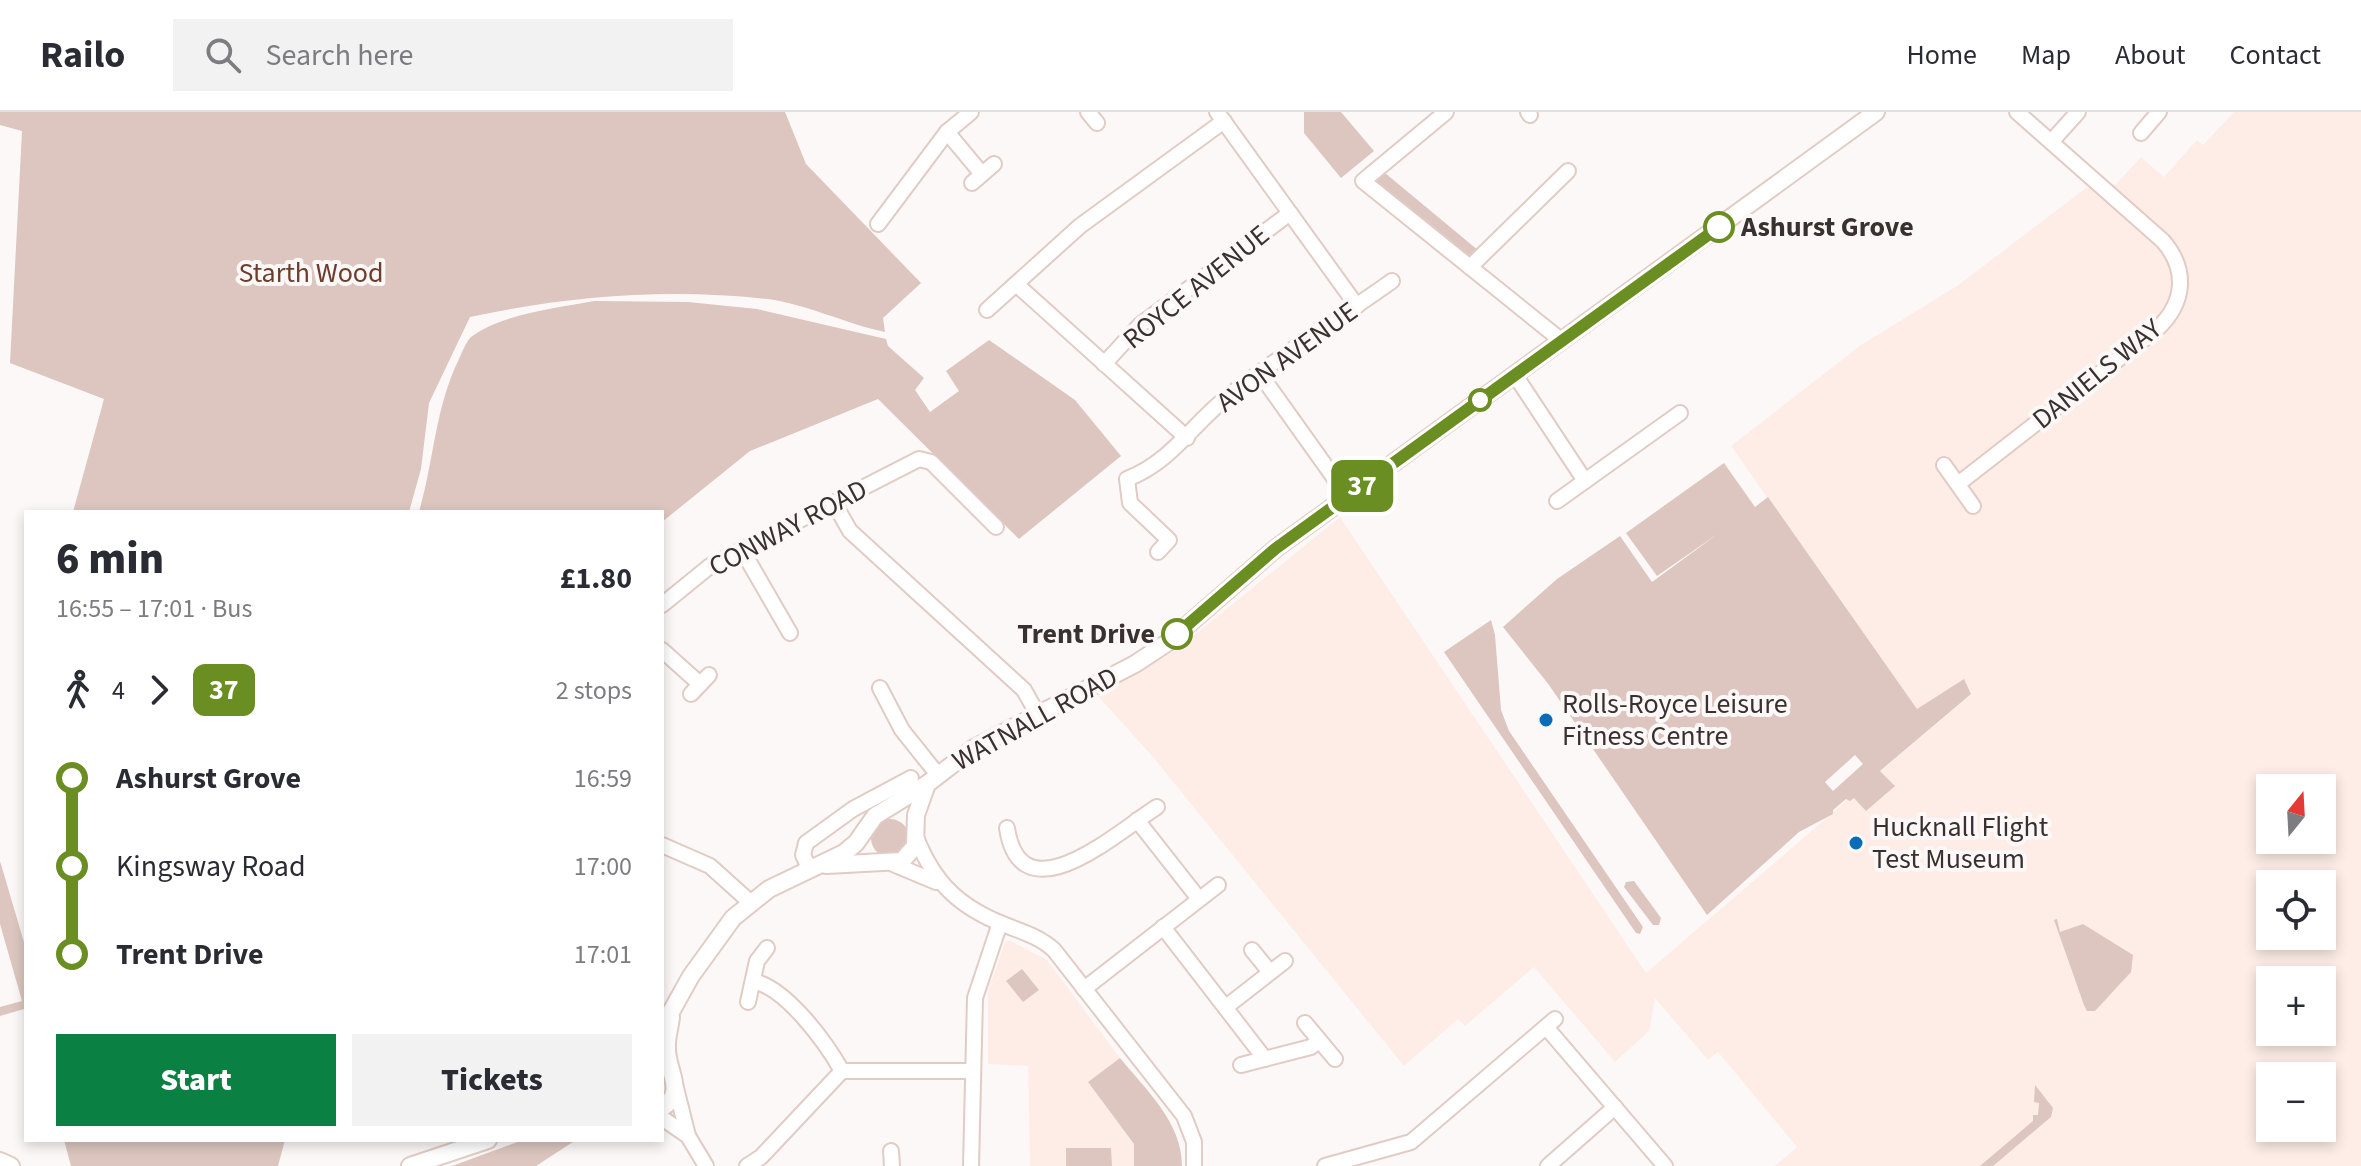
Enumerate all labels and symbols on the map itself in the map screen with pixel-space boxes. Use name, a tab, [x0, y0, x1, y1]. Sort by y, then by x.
place label: Ashurst Grove	[1740, 207, 1914, 247]
marker: Ashurst Grove	[1704, 212, 1734, 242]
street label: ROYCE AVENUE	[1114, 215, 1278, 359]
park label: Starth Wood	[238, 253, 384, 293]
street label: AVON AVENUE	[1208, 292, 1366, 422]
street label: DANIELS WAY	[2024, 309, 2171, 439]
unlabelled marker	[1469, 389, 1491, 411]
line badge: 37	[1326, 460, 1398, 512]
street label: CONWAY ROAD	[702, 469, 874, 587]
place label: Trent Drive	[1017, 614, 1155, 654]
marker: Trent Drive	[1162, 619, 1192, 649]
street label: WATNALL ROAD	[945, 657, 1125, 781]
place label: Rolls-Royce Leisure Fitness Centre	[1562, 684, 1788, 756]
marker: Rolls-Royce Leisure Fitness Centre	[1537, 711, 1555, 729]
north arrow	[2256, 774, 2336, 854]
place label: Hucknall Flight Test Museum	[1872, 807, 2049, 879]
marker: Hucknall Flight Test Museum	[1847, 834, 1865, 852]

